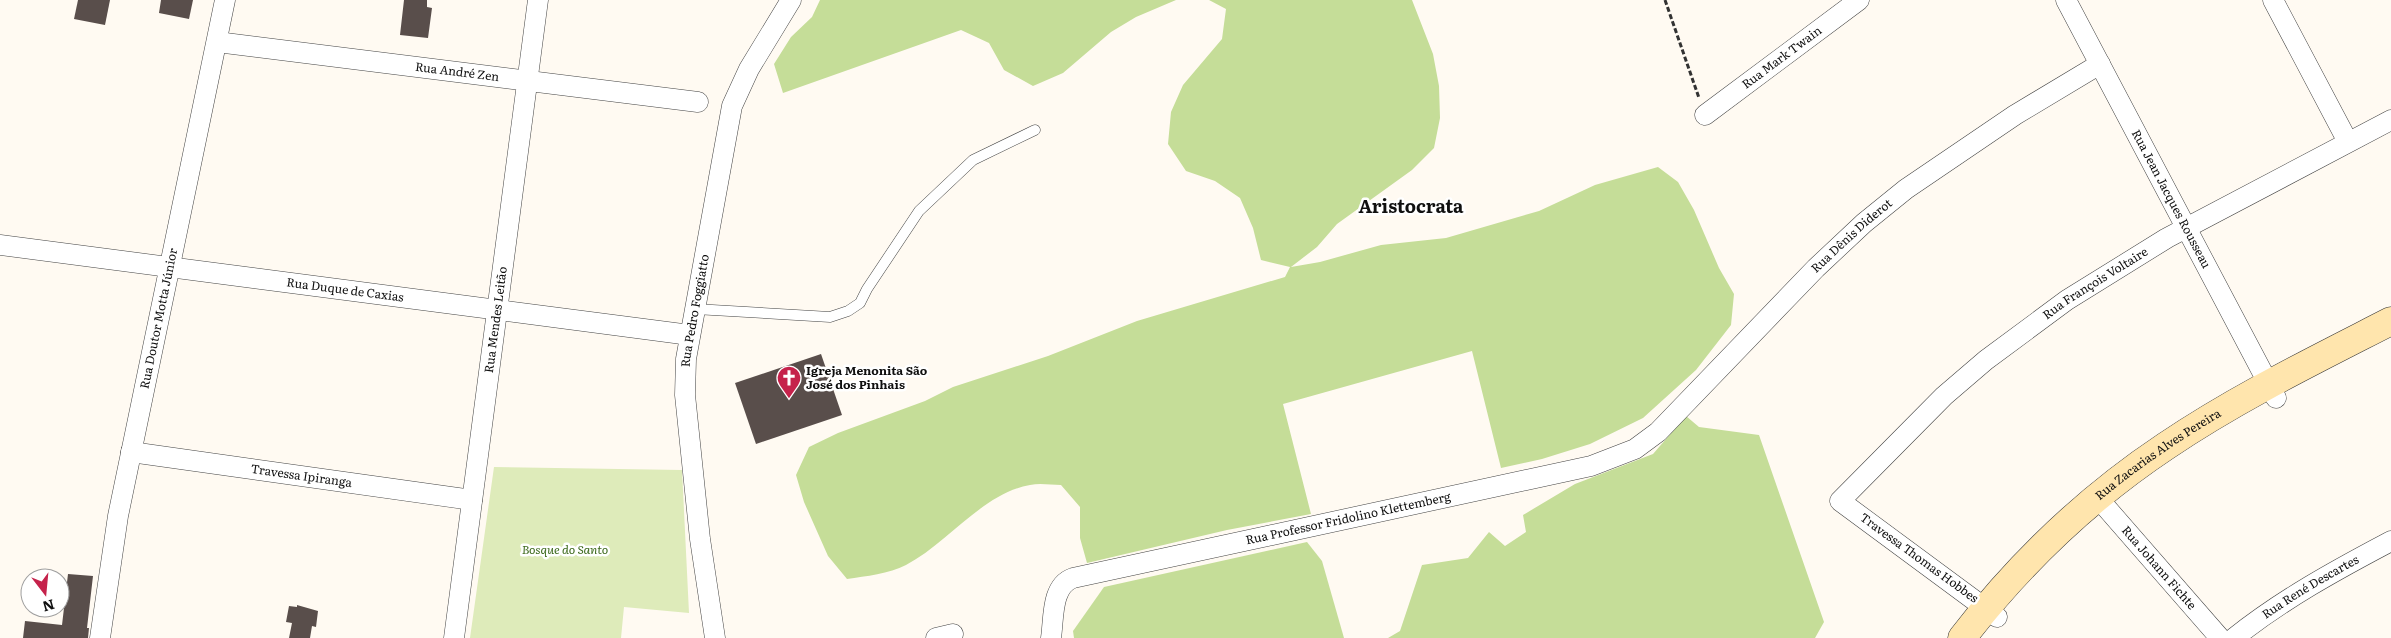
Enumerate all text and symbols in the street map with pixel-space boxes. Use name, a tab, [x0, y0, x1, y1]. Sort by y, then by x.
street label: Rua Mark Twain	[1738, 21, 1825, 93]
street label: Rua André Zen	[414, 57, 500, 85]
street label: Rua Jean Jacques Rousseau	[2128, 126, 2216, 272]
district label: Aristocrata	[1358, 192, 1464, 219]
street label: Rua Dênis Diderot	[1806, 194, 1896, 276]
street label: Rua François Voltaire	[2038, 242, 2151, 323]
street label: Rua Doutor Motta Júnior	[135, 246, 181, 390]
street label: Rua Pedro Foggiatto	[676, 253, 713, 367]
street label: Rua Mendes Leitão	[479, 265, 511, 374]
street label: Rua Duque de Caxias	[286, 272, 405, 306]
place label: Igreja Menonita São José dos Pinhais	[806, 361, 928, 393]
church icon: Igreja Menonita São José dos Pinhais	[776, 365, 802, 399]
street label: Rua Zacarias Alves Pereira	[2091, 403, 2224, 504]
street label: Travessa Ipiranga	[250, 459, 354, 491]
street label: Rua Professor Fridolino Klettemberg	[1244, 487, 1452, 548]
street label: Travessa Thomas Hobbes	[1857, 508, 1983, 607]
street label: Rua Johann Fichte	[2118, 521, 2201, 613]
park label: Bosque do Santo	[522, 540, 608, 558]
street label: Rua René Descartes	[2258, 550, 2362, 623]
north arrow	[20, 568, 70, 618]
text: N	[40, 595, 57, 618]

